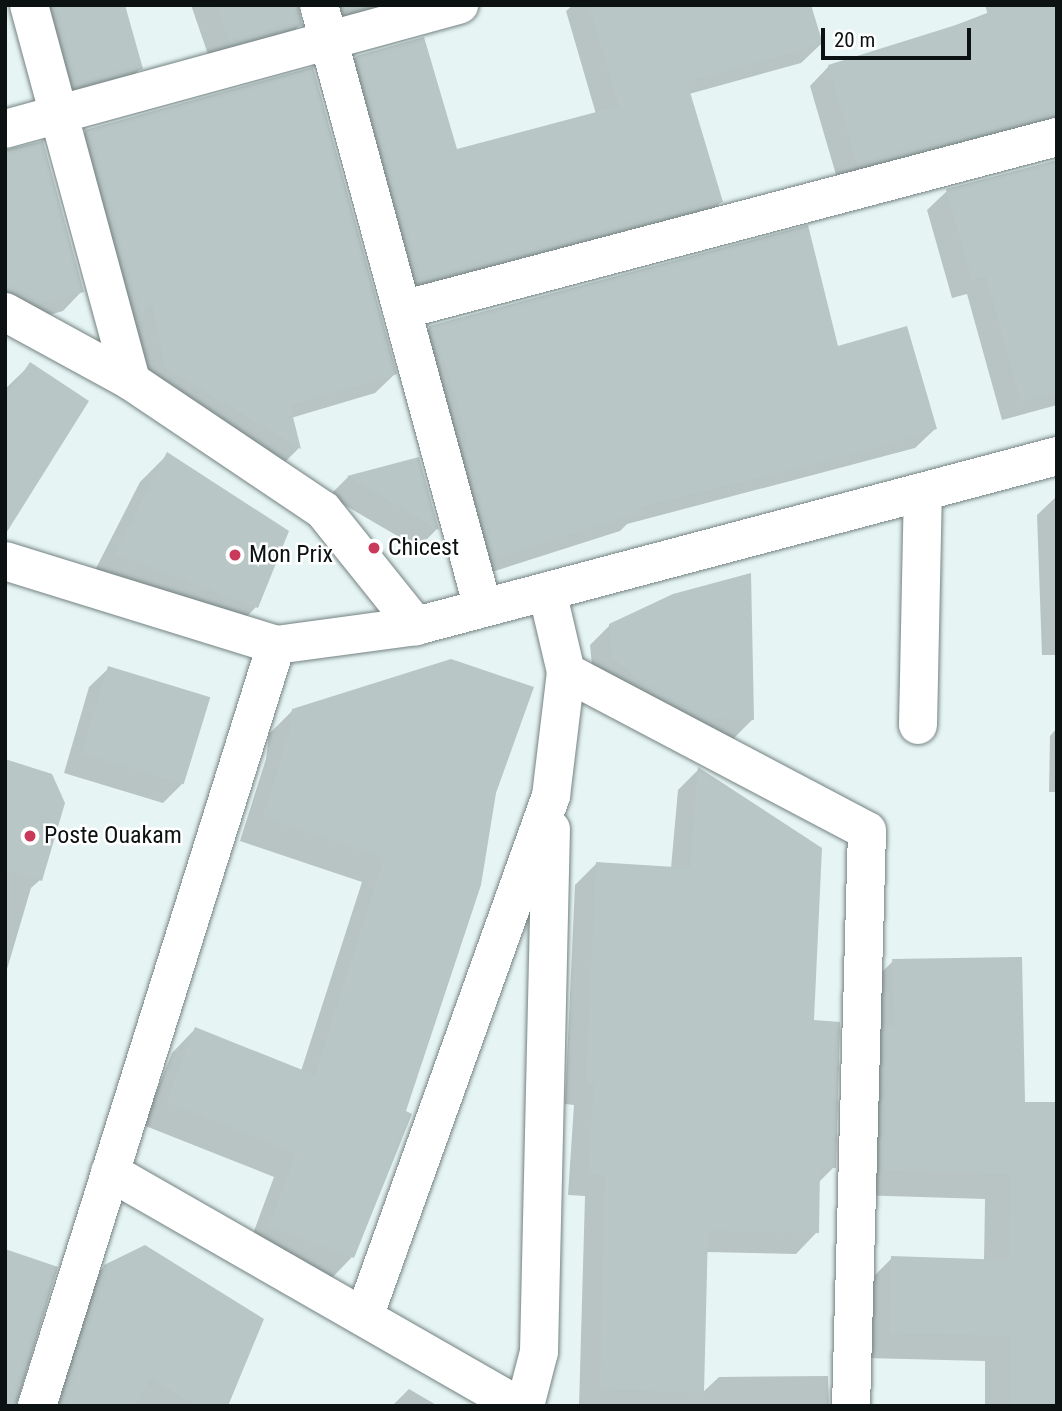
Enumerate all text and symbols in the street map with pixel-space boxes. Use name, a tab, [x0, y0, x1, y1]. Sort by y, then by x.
scale bar	[824, 14, 974, 58]
text: 20 m	[834, 28, 875, 52]
place label: Chicest	[388, 534, 459, 562]
marker: Chicest	[366, 540, 382, 556]
place label: Mon Prix	[249, 541, 333, 569]
marker: Mon Prix	[227, 547, 243, 563]
place label: Poste Ouakam	[44, 822, 182, 850]
marker: Poste Ouakam	[22, 828, 38, 844]

